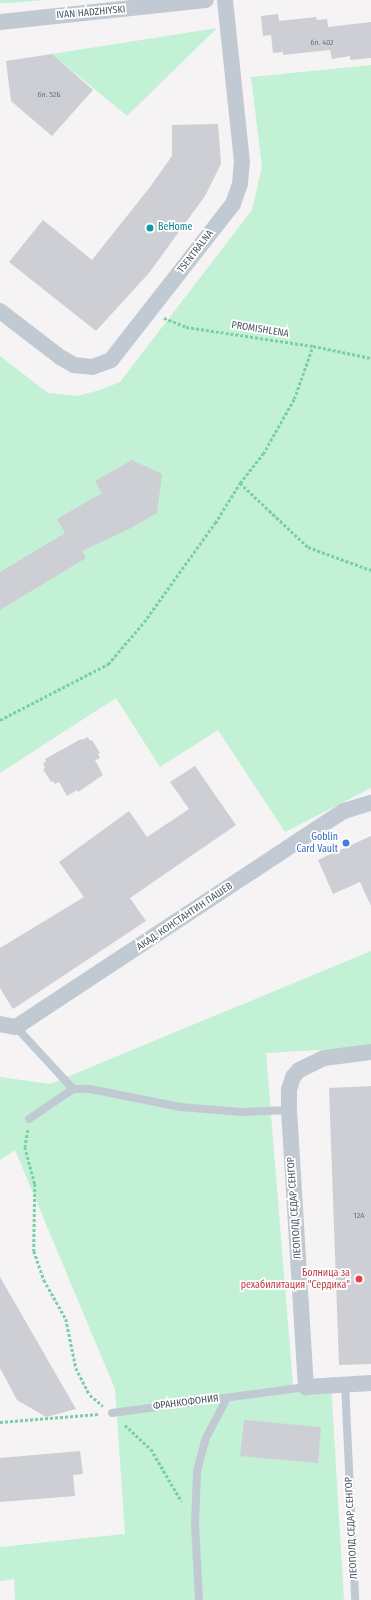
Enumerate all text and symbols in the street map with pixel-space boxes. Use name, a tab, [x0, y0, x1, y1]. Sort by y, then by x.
street label: IVAN HADZHIYSKI	[56, 4, 126, 22]
house number: бл. 402	[310, 38, 334, 48]
house number: бл. 52Б	[37, 90, 61, 100]
place label: BeHome	[158, 222, 192, 234]
marker: BeHome	[145, 223, 155, 233]
street label: TSENTRALNA	[175, 228, 217, 276]
street label: PROMISHLENA	[230, 320, 290, 340]
place label: Goblin Card Vault	[296, 831, 338, 854]
marker: Goblin Card Vault	[341, 838, 351, 848]
street label: АКАД. КОНСТАНТИН ПАШЕВ	[135, 881, 235, 953]
street label: ЛЕОПОЛД СЕДАР СЕНГОР	[285, 1157, 305, 1259]
house number: 12A	[354, 1211, 364, 1221]
place label: Болница за рехабилитация "Сердика"	[241, 1267, 350, 1290]
marker: Болница за рехабилитация "Сердика"	[353, 1273, 365, 1285]
street label: ФРАНКОФОНИЯ	[152, 1393, 220, 1413]
street label: ЛЕОПОЛД СЕДАР СЕНГОР	[343, 1477, 361, 1579]

